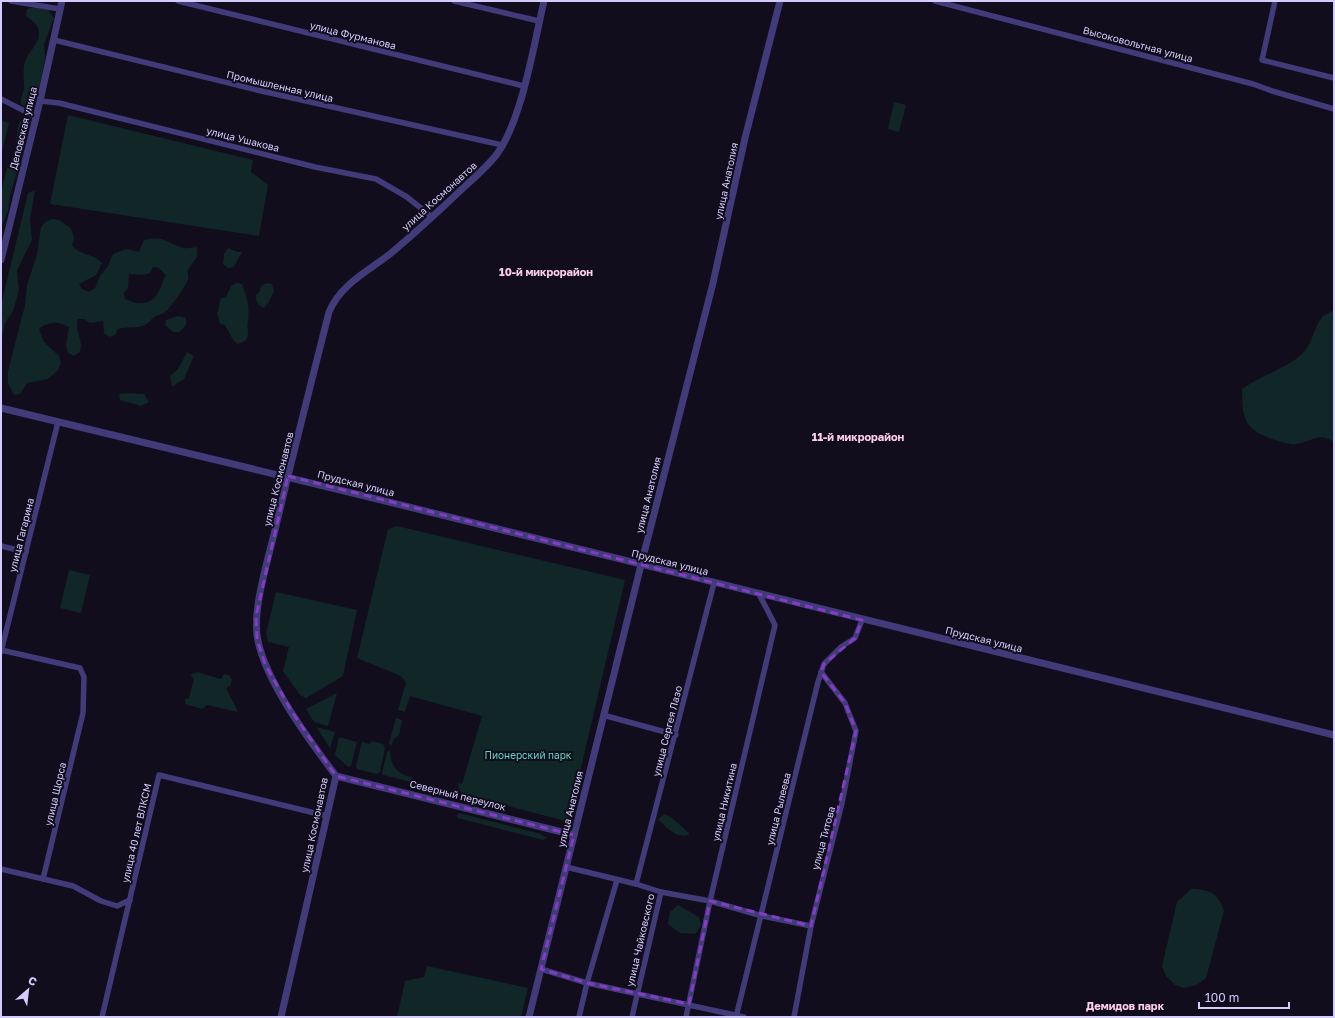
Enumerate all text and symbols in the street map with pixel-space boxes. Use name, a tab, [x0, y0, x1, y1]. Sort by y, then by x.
street label: улица Фурманова	[309, 18, 397, 52]
street label: Высоковольтная улица	[1082, 24, 1194, 64]
street label: Промышленная улица	[225, 68, 335, 104]
street label: Деповская улица	[7, 85, 39, 171]
street label: улица Ушакова	[205, 124, 281, 154]
street label: улица Анатолия	[712, 141, 740, 221]
street label: улица Космонавтов	[399, 159, 479, 233]
district label: 10-й микрорайон	[499, 265, 593, 278]
street label: улица Космонавтов	[260, 430, 296, 528]
district label: 11-й микрорайон	[812, 430, 905, 443]
street label: улица Анатолия	[633, 455, 663, 535]
street label: Прудская улица	[316, 468, 396, 498]
street label: улица Гагарина	[6, 497, 36, 573]
street label: Прудская улица	[630, 547, 710, 577]
street label: Прудская улица	[944, 624, 1024, 654]
street label: улица Сергея Лазо	[650, 684, 684, 778]
park label: Пионерский парк	[484, 749, 572, 761]
street label: улица Щорса	[42, 761, 68, 827]
street label: улица Никитина	[709, 762, 739, 842]
street label: улица Анатолия	[555, 769, 585, 849]
street label: улица Рылеева	[763, 771, 793, 847]
street label: улица Космонавтов	[298, 776, 330, 874]
street label: Северный переулок	[409, 777, 508, 813]
street label: улица 40 лет ВЛКСМ	[119, 782, 153, 884]
street label: улица Титова	[809, 805, 837, 871]
street label: улица Чайковского	[623, 892, 657, 988]
north arrow	[8, 970, 48, 1010]
text: С	[26, 973, 40, 988]
scale bar	[1199, 984, 1289, 1010]
text: 100 m	[1205, 990, 1239, 1005]
district label: Демидов парк	[1086, 999, 1165, 1012]

